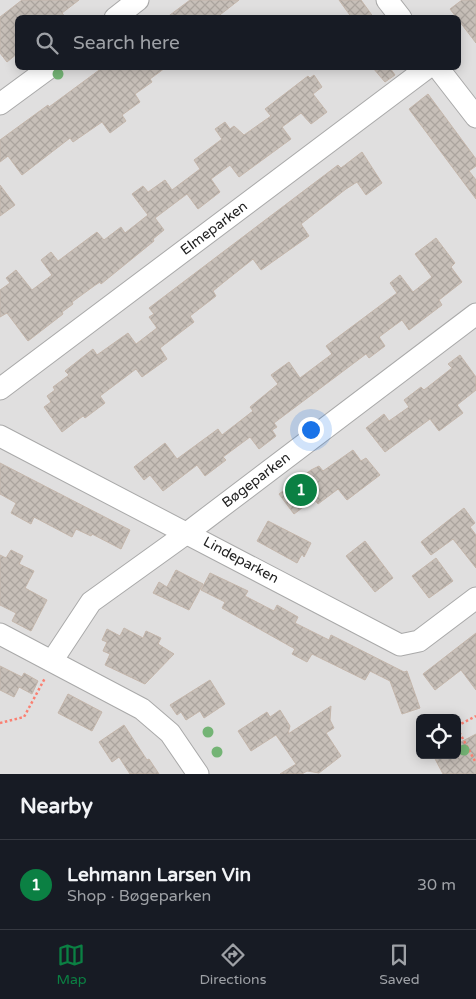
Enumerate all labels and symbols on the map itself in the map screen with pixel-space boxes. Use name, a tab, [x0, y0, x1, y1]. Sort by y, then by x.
street label: Elmeparken	[177, 197, 251, 259]
your location	[298, 417, 324, 443]
street label: Bøgeparken	[219, 449, 293, 511]
pin: 1	[285, 471, 317, 509]
street label: Lindeparken	[200, 533, 282, 587]

